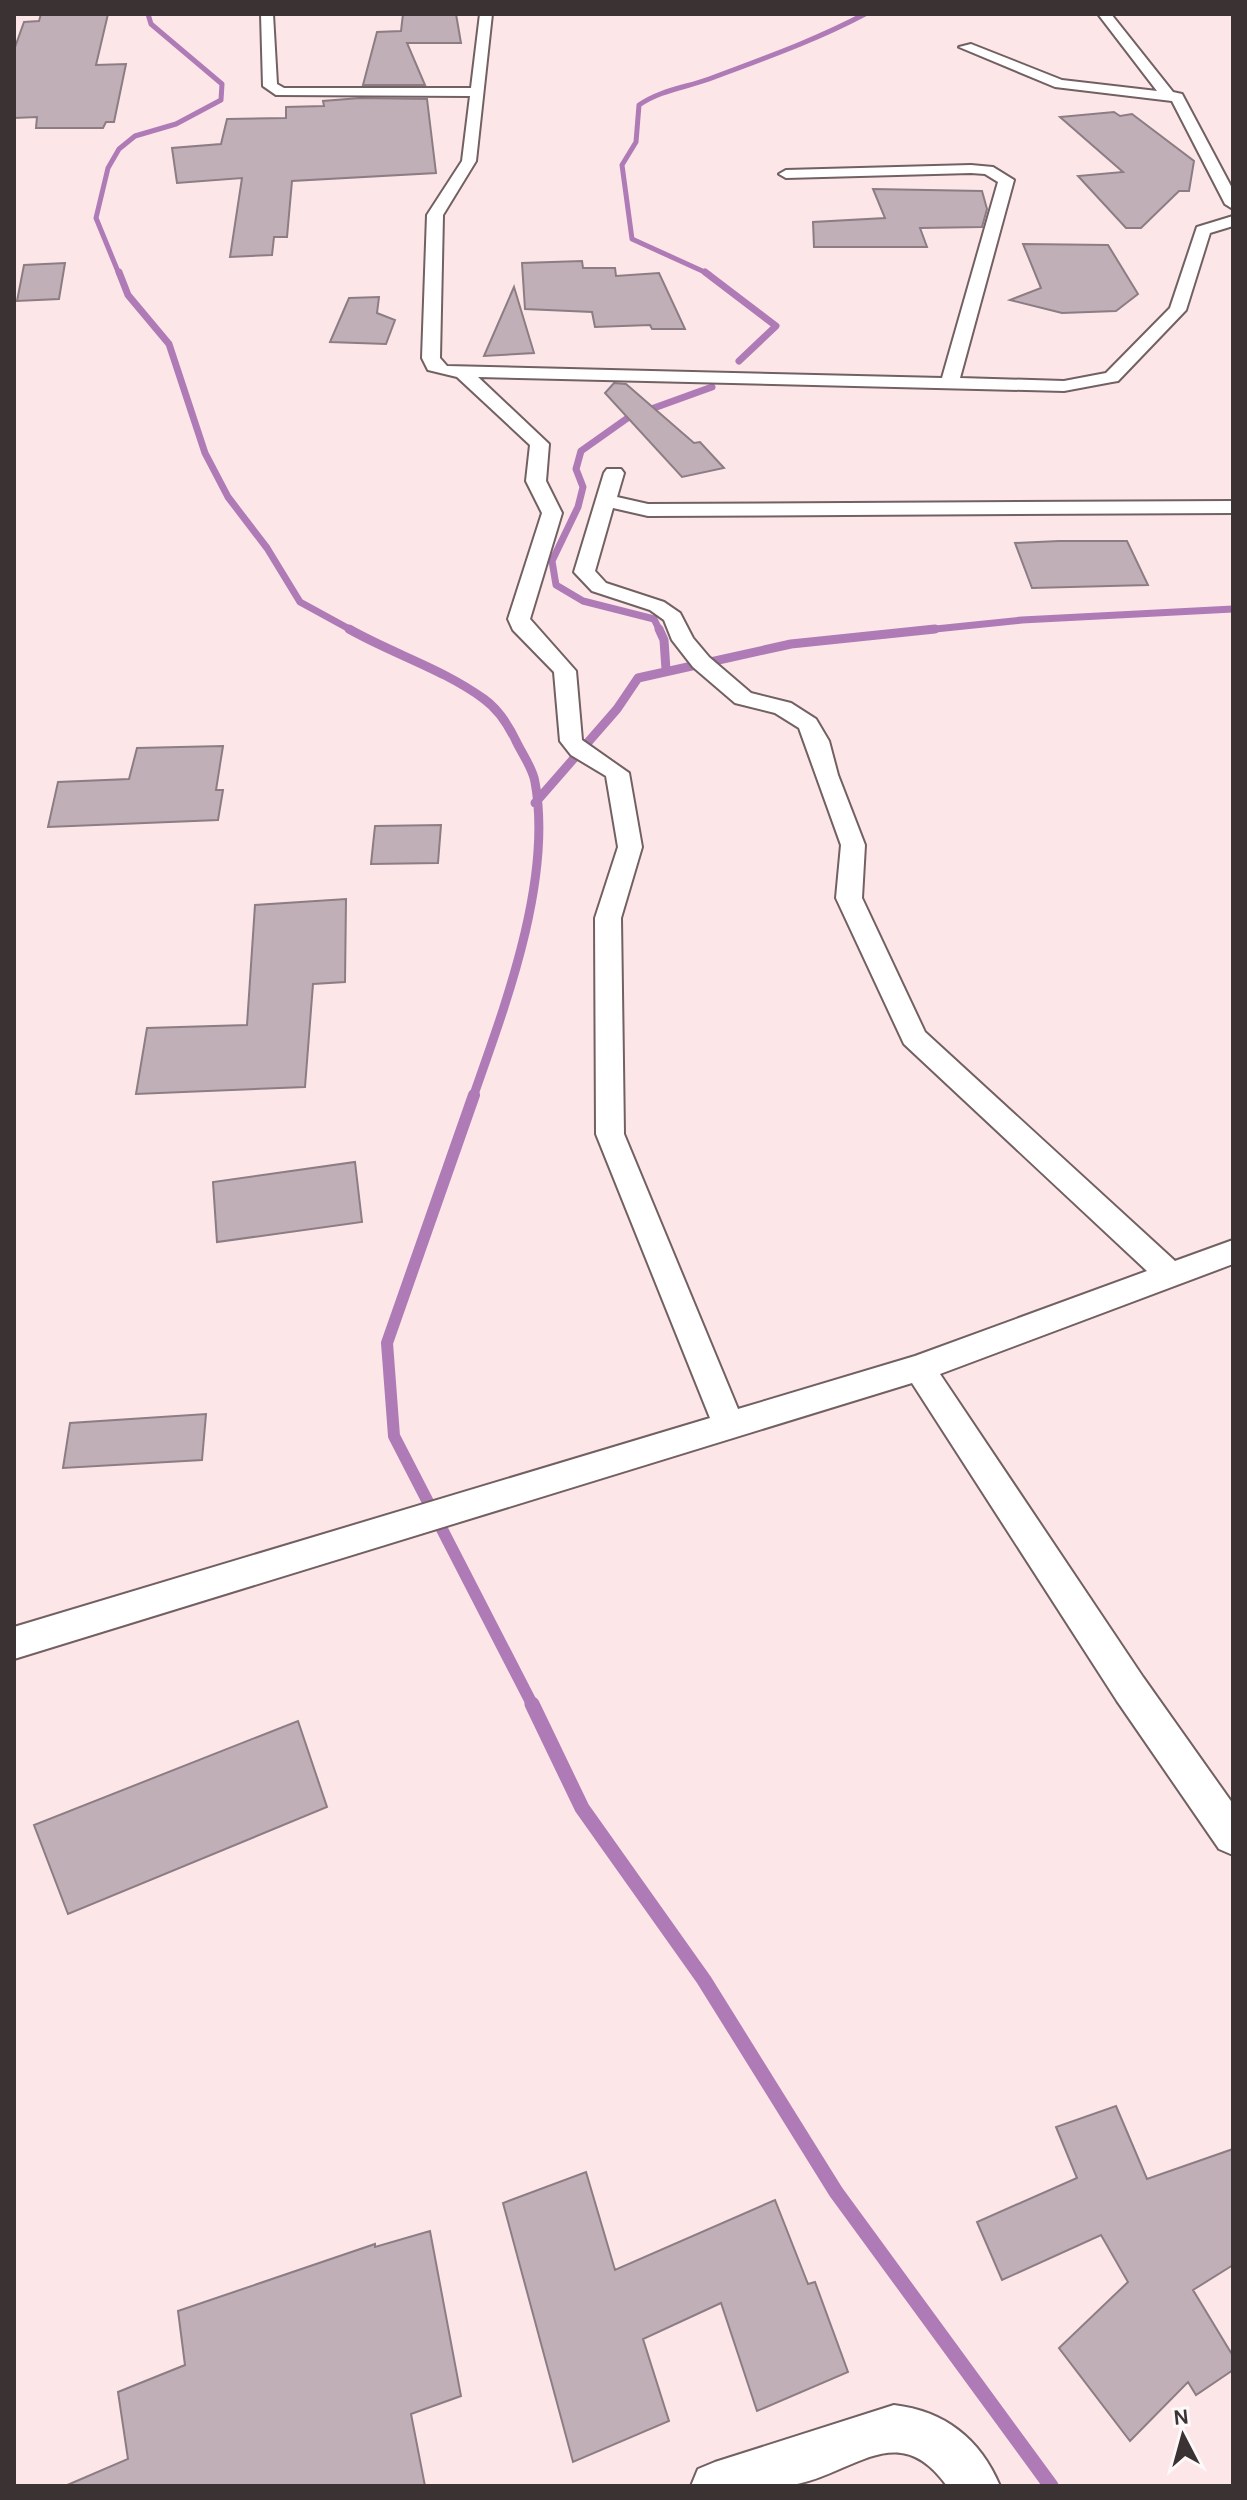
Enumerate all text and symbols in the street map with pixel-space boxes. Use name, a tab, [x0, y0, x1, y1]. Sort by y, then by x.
north arrow	[1143, 2396, 1223, 2476]
text: N	[1172, 2403, 1190, 2431]

